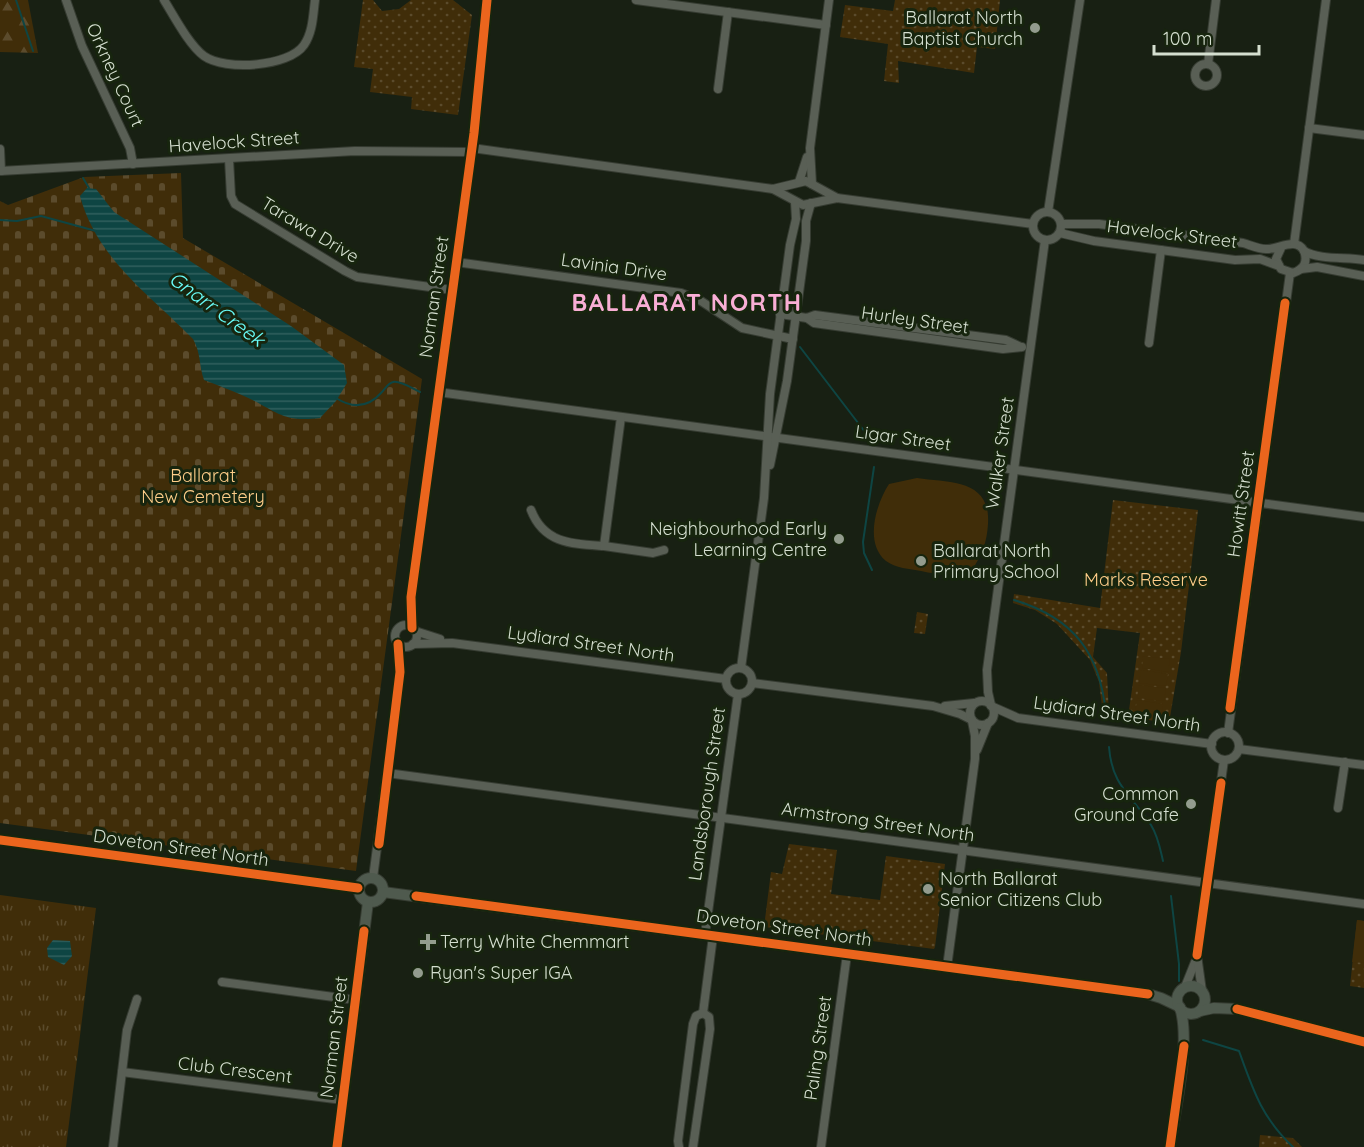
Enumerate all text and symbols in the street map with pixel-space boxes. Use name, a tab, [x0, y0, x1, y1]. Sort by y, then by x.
place label: Ballarat North Baptist Church	[902, 6, 1023, 50]
scale bar	[1154, 18, 1259, 56]
street label: Orkney Court	[81, 19, 150, 130]
marker: Ballarat North Baptist Church	[1028, 21, 1042, 35]
text: 100 m	[1163, 27, 1212, 50]
street label: Havelock Street	[168, 125, 300, 158]
street label: Tarawa Drive	[257, 191, 363, 268]
street label: Havelock Street	[1106, 214, 1239, 253]
street label: Norman Street	[414, 235, 453, 359]
street label: Lavinia Drive	[559, 248, 669, 285]
water label: Gnarr Creek	[165, 266, 272, 353]
district label: BALLARAT NORTH	[572, 287, 803, 317]
street label: Hurley Street	[860, 301, 970, 338]
street label: Walker Street	[980, 396, 1019, 510]
street label: Ligar Street	[854, 419, 952, 456]
street label: Howitt Street	[1222, 449, 1259, 559]
park label: Ballarat New Cemetery	[141, 464, 265, 508]
place label: Neighbourhood Early Learning Centre	[650, 517, 827, 561]
marker: Neighbourhood Early Learning Centre	[832, 532, 846, 546]
place label: Ballarat North Primary School	[933, 539, 1059, 583]
marker: Ballarat North Primary School	[914, 554, 928, 568]
park label: Marks Reserve	[1084, 568, 1208, 591]
street label: Lydiard Street North	[506, 620, 676, 667]
street label: Lydiard Street North	[1032, 690, 1202, 737]
street label: Landsborough Street	[683, 706, 730, 882]
place label: Common Ground Cafe	[1074, 782, 1179, 826]
street label: Armstrong Street North	[780, 797, 976, 846]
marker: Common Ground Cafe	[1184, 797, 1198, 811]
street label: Doveton Street North	[92, 824, 270, 871]
place label: North Ballarat Senior Citizens Club	[940, 867, 1102, 911]
marker: North Ballarat Senior Citizens Club	[921, 882, 935, 896]
street label: Doveton Street North	[695, 904, 873, 951]
place label: Terry White Chemmart	[440, 930, 629, 953]
marker: Terry White Chemmart	[421, 935, 435, 949]
place label: Ryan's Super IGA	[430, 961, 573, 984]
marker: Ryan's Super IGA	[411, 966, 425, 980]
street label: Norman Street	[315, 975, 352, 1099]
street label: Paling Street	[799, 994, 836, 1102]
street label: Club Crescent	[177, 1051, 293, 1088]

